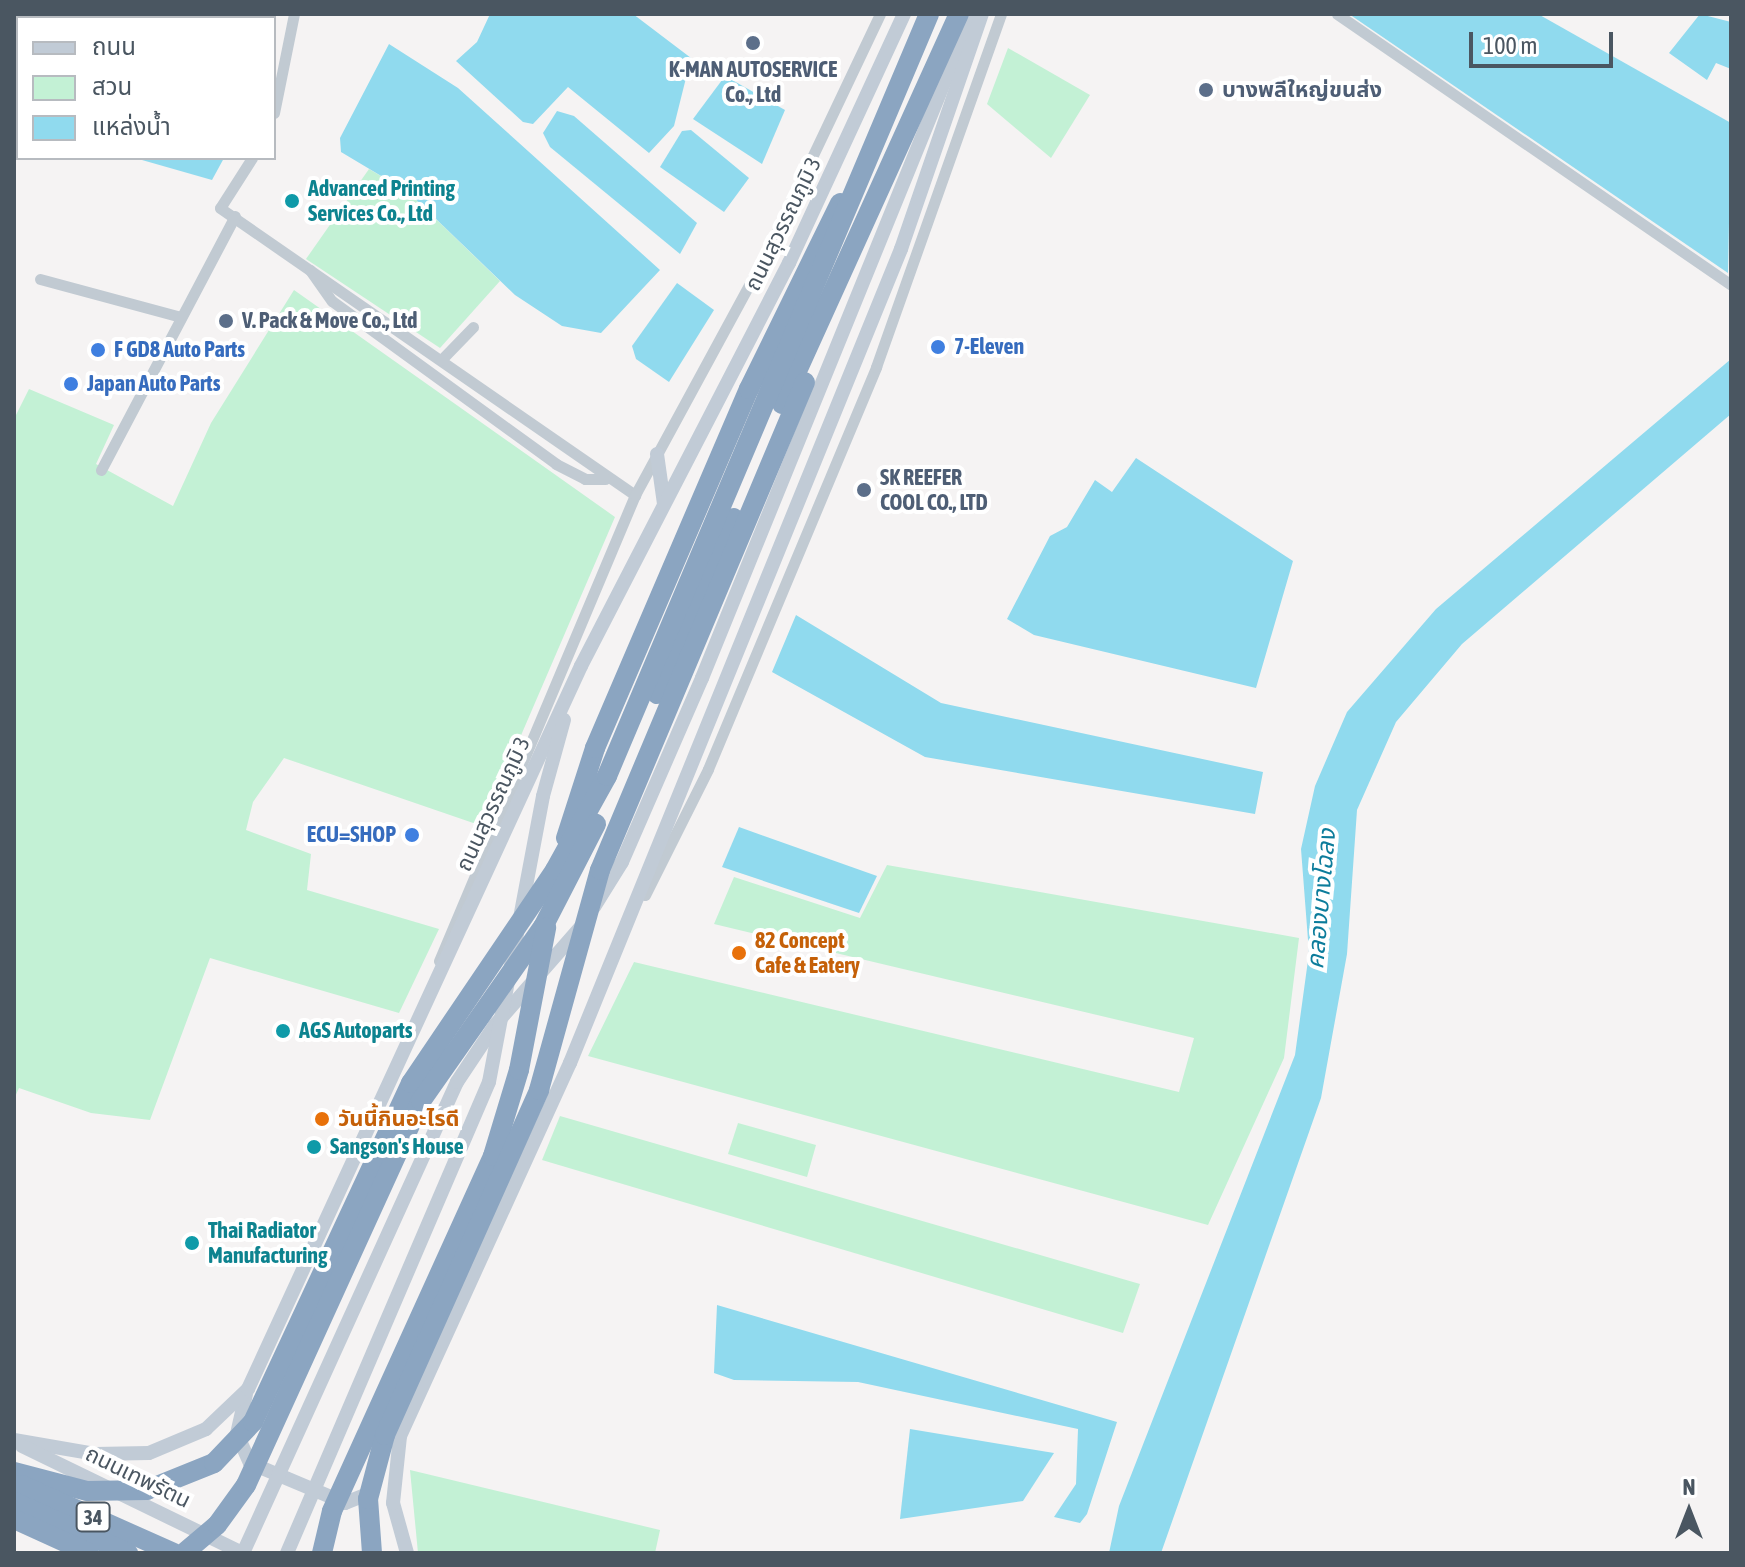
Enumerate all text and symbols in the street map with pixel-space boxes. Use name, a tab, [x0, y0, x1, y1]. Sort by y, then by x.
legend	[16, 16, 276, 160]
scale bar	[1473, 16, 1617, 66]
text: 100 m	[1483, 32, 1537, 59]
text: ถนน	[92, 33, 136, 60]
marker: K-MAN AUTOSERVICE Co., Ltd	[744, 34, 762, 52]
place label: K-MAN AUTOSERVICE Co., Ltd	[669, 56, 837, 108]
text: สวน	[92, 73, 132, 100]
place label: บางพลีใหญ่ขนส่ง	[1222, 77, 1382, 103]
marker: บางพลีใหญ่ขนส่ง	[1197, 81, 1215, 99]
text: แหล่งน้ำ	[92, 113, 171, 140]
street label: ถนนสุวรรณภูมิ 3	[739, 153, 827, 295]
place label: Advanced Printing Services Co., Ltd	[308, 175, 455, 226]
marker: Advanced Printing Services Co., Ltd	[283, 192, 301, 210]
place label: V. Pack & Move Co., Ltd	[242, 308, 418, 334]
marker: V. Pack & Move Co., Ltd	[217, 312, 235, 330]
place label: 7-Eleven	[954, 334, 1024, 360]
place label: F GD8 Auto Parts	[114, 337, 245, 363]
marker: 7-Eleven	[929, 338, 947, 356]
marker: F GD8 Auto Parts	[89, 341, 107, 359]
place label: Japan Auto Parts	[87, 371, 220, 397]
marker: Japan Auto Parts	[62, 375, 80, 393]
place label: SK REEFER COOL CO., LTD	[880, 464, 988, 516]
marker: SK REEFER COOL CO., LTD	[855, 481, 873, 499]
street label: ถนนสุวรรณภูมิ 3	[450, 733, 536, 875]
place label: ECU=SHOP	[307, 822, 396, 848]
marker: ECU=SHOP	[403, 826, 421, 844]
water label: คลองบางโฉลง	[1301, 828, 1341, 970]
place label: 82 Concept Cafe & Eatery	[755, 927, 860, 978]
marker: 82 Concept Cafe & Eatery	[730, 944, 748, 962]
place label: AGS Autoparts	[299, 1018, 413, 1044]
marker: AGS Autoparts	[274, 1022, 292, 1040]
place label: วันนี้กินอะไรดี	[338, 1106, 459, 1132]
marker: วันนี้กินอะไรดี	[313, 1110, 331, 1128]
place label: Sangson's House	[330, 1134, 464, 1160]
marker: Sangson's House	[305, 1138, 323, 1156]
place label: Thai Radiator Manufacturing	[208, 1217, 327, 1268]
marker: Thai Radiator Manufacturing	[183, 1234, 201, 1252]
street label: ถนนเทพรัตน	[81, 1440, 195, 1514]
north arrow	[1649, 1471, 1729, 1551]
text: N	[1683, 1474, 1695, 1500]
road number: 34	[75, 1501, 111, 1533]

